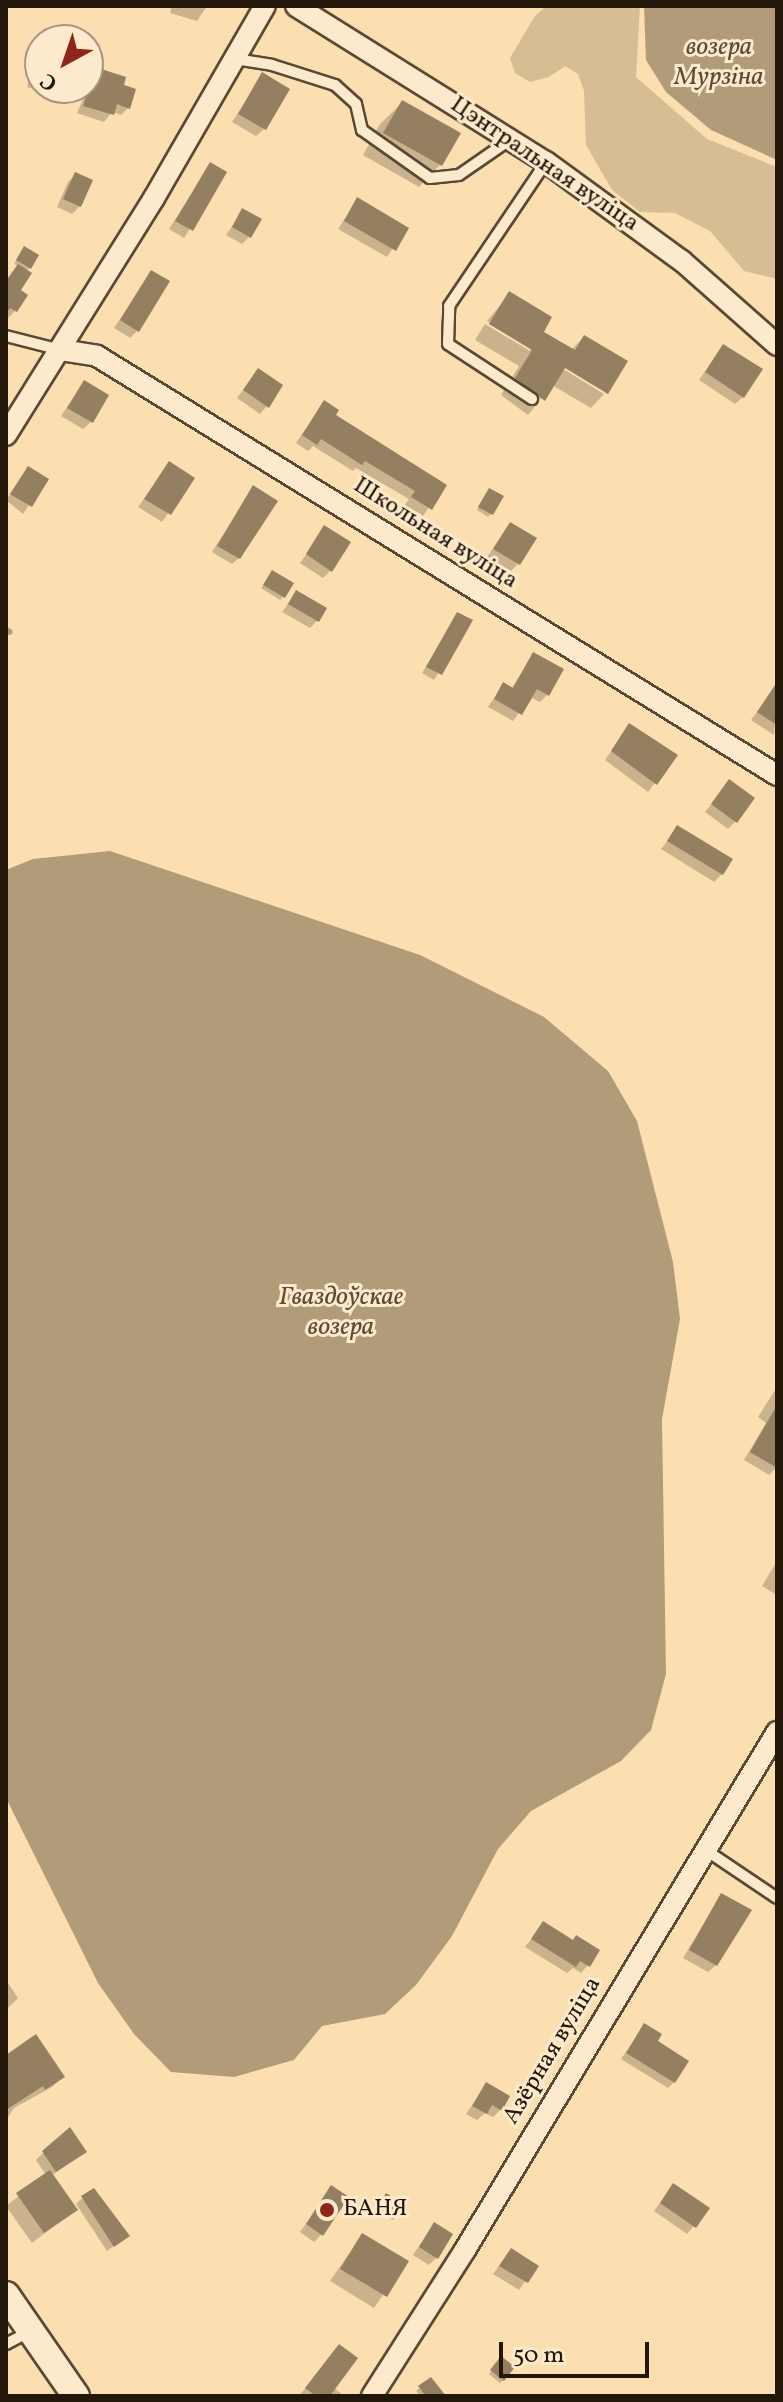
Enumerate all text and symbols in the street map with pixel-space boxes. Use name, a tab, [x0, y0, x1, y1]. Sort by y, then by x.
north arrow	[24, 24, 104, 104]
water label: возера Мурзіна	[674, 32, 764, 94]
text: С	[34, 65, 65, 98]
street label: Цэнтральная вуліца	[444, 91, 644, 239]
street label: Школьная вуліца	[347, 472, 523, 596]
water label: Гваздоўскае возера	[279, 1282, 403, 1344]
street label: Азёрная вуліца	[498, 1972, 608, 2130]
place label: БАНЯ	[343, 2196, 407, 2224]
marker: БАНЯ	[318, 2201, 336, 2219]
scale bar	[503, 2326, 653, 2376]
text: 50 m	[513, 2339, 565, 2373]

